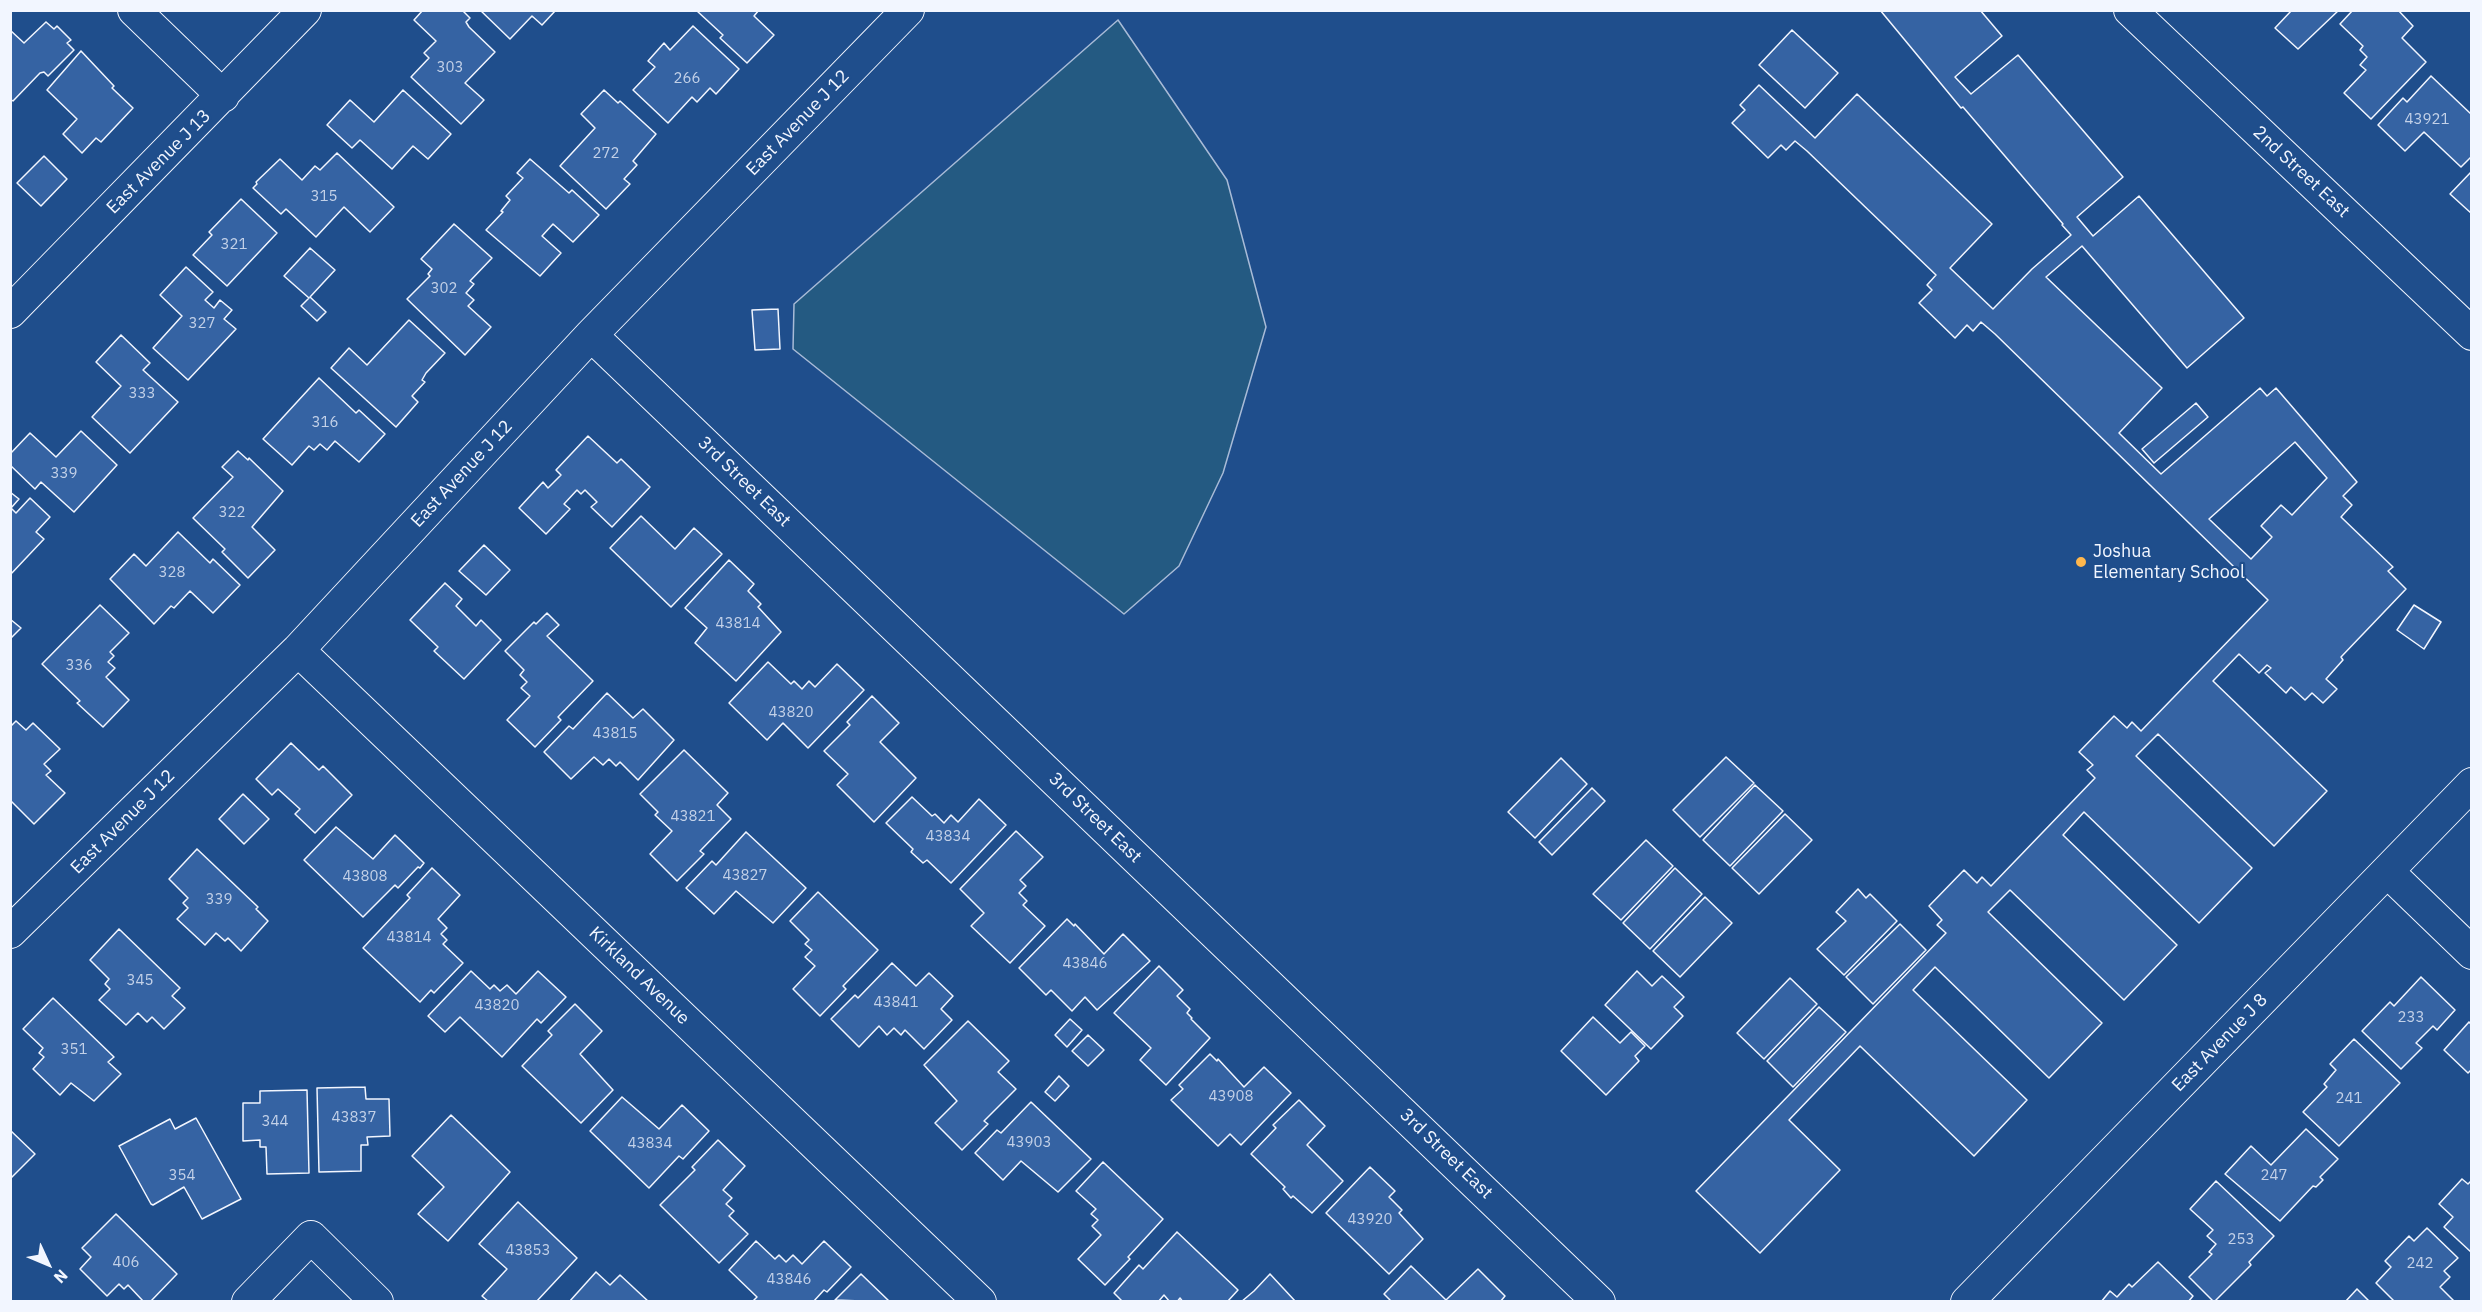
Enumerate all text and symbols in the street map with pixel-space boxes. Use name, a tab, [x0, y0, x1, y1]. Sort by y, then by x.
house number: 303	[437, 59, 463, 77]
street label: East Avenue J 12	[742, 66, 854, 180]
house number: 266	[674, 70, 700, 88]
street label: East Avenue J 13	[102, 105, 216, 219]
house number: 43921	[2405, 111, 2449, 129]
street label: 2nd Street East	[2248, 122, 2354, 222]
house number: 272	[593, 145, 619, 163]
house number: 315	[311, 188, 337, 206]
house number: 321	[221, 236, 247, 254]
house number: 302	[431, 280, 457, 298]
house number: 327	[189, 315, 215, 333]
house number: 333	[129, 385, 155, 403]
house number: 316	[312, 414, 338, 432]
street label: East Avenue J 12	[407, 416, 517, 532]
street label: 3rd Street East	[693, 432, 795, 532]
house number: 339	[51, 465, 77, 483]
house number: 322	[219, 504, 245, 522]
place label: Joshua Elementary School	[2093, 541, 2245, 584]
marker: Joshua Elementary School	[2074, 555, 2088, 569]
house number: 328	[159, 564, 185, 582]
house number: 43814	[716, 615, 760, 633]
house number: 336	[66, 657, 92, 675]
house number: 43820	[769, 704, 813, 722]
house number: 43815	[593, 725, 637, 743]
street label: East Avenue J 12	[66, 765, 180, 879]
street label: 3rd Street East	[1044, 768, 1146, 868]
house number: 43821	[671, 808, 715, 826]
house number: 43834	[926, 828, 970, 846]
house number: 43827	[723, 867, 767, 885]
house number: 43808	[343, 868, 387, 886]
house number: 339	[206, 891, 232, 909]
street label: Kirkland Avenue	[584, 923, 694, 1029]
house number: 43814	[387, 929, 431, 947]
house number: 43846	[1063, 955, 1107, 973]
house number: 345	[127, 972, 153, 990]
street label: East Avenue J 8	[2168, 989, 2272, 1097]
house number: 43841	[874, 994, 918, 1012]
house number: 43820	[475, 997, 519, 1015]
house number: 233	[2398, 1009, 2424, 1027]
house number: 351	[61, 1041, 87, 1059]
house number: 43908	[1209, 1088, 1253, 1106]
house number: 241	[2336, 1090, 2362, 1108]
street label: 3rd Street East	[1395, 1104, 1497, 1204]
house number: 43837	[332, 1109, 376, 1127]
house number: 344	[262, 1113, 288, 1131]
house number: 43903	[1007, 1134, 1051, 1152]
house number: 43834	[628, 1135, 672, 1153]
house number: 354	[169, 1167, 195, 1185]
house number: 247	[2261, 1167, 2287, 1185]
house number: 43920	[1348, 1211, 1392, 1229]
house number: 253	[2228, 1231, 2254, 1249]
north arrow	[18, 1234, 78, 1294]
house number: 43853	[506, 1242, 550, 1260]
house number: 406	[113, 1254, 139, 1272]
house number: 242	[2407, 1255, 2433, 1273]
text: N	[50, 1265, 72, 1288]
house number: 43846	[767, 1271, 811, 1289]

